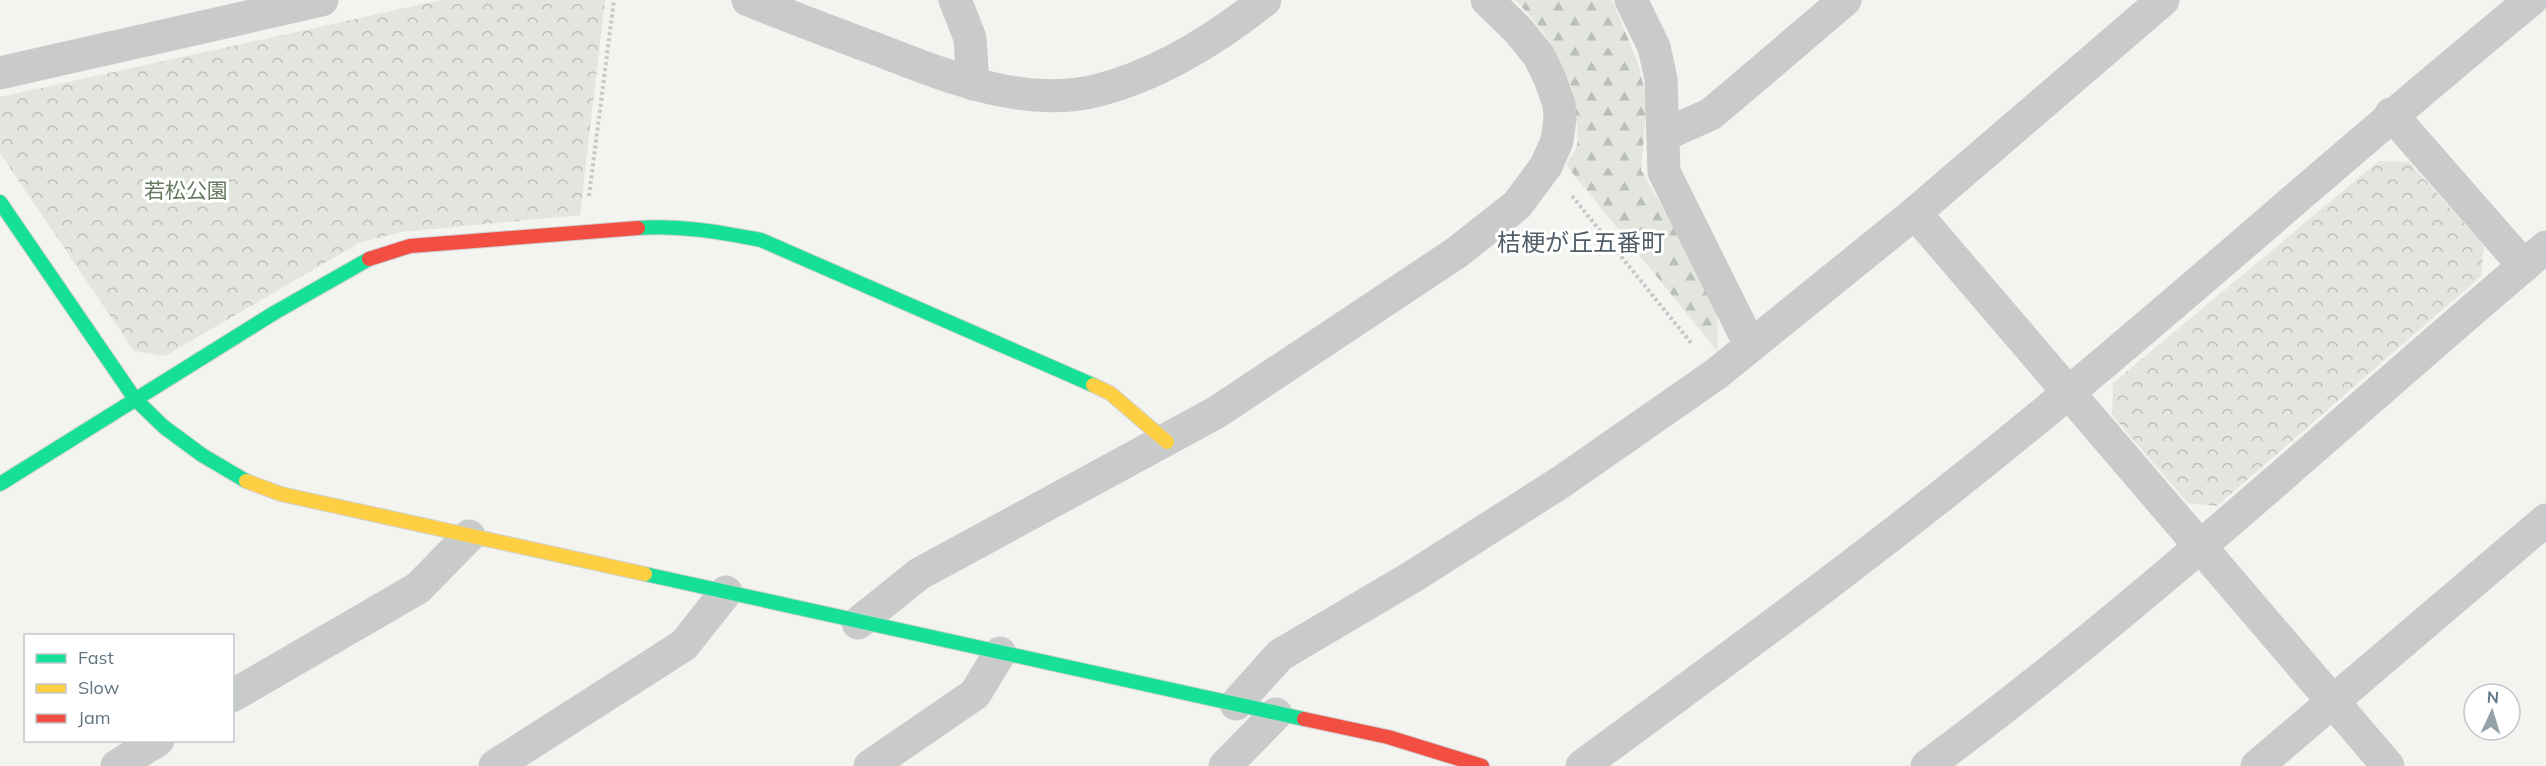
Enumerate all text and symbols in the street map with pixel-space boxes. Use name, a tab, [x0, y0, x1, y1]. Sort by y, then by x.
park label: 若松公園	[144, 177, 228, 203]
district label: 桔梗が丘五番町	[1497, 227, 1665, 257]
legend	[24, 634, 234, 742]
text: Fast	[78, 646, 114, 669]
text: Slow	[78, 676, 120, 699]
north arrow	[2462, 682, 2522, 742]
text: N	[2486, 687, 2500, 707]
text: Jam	[78, 706, 111, 729]

